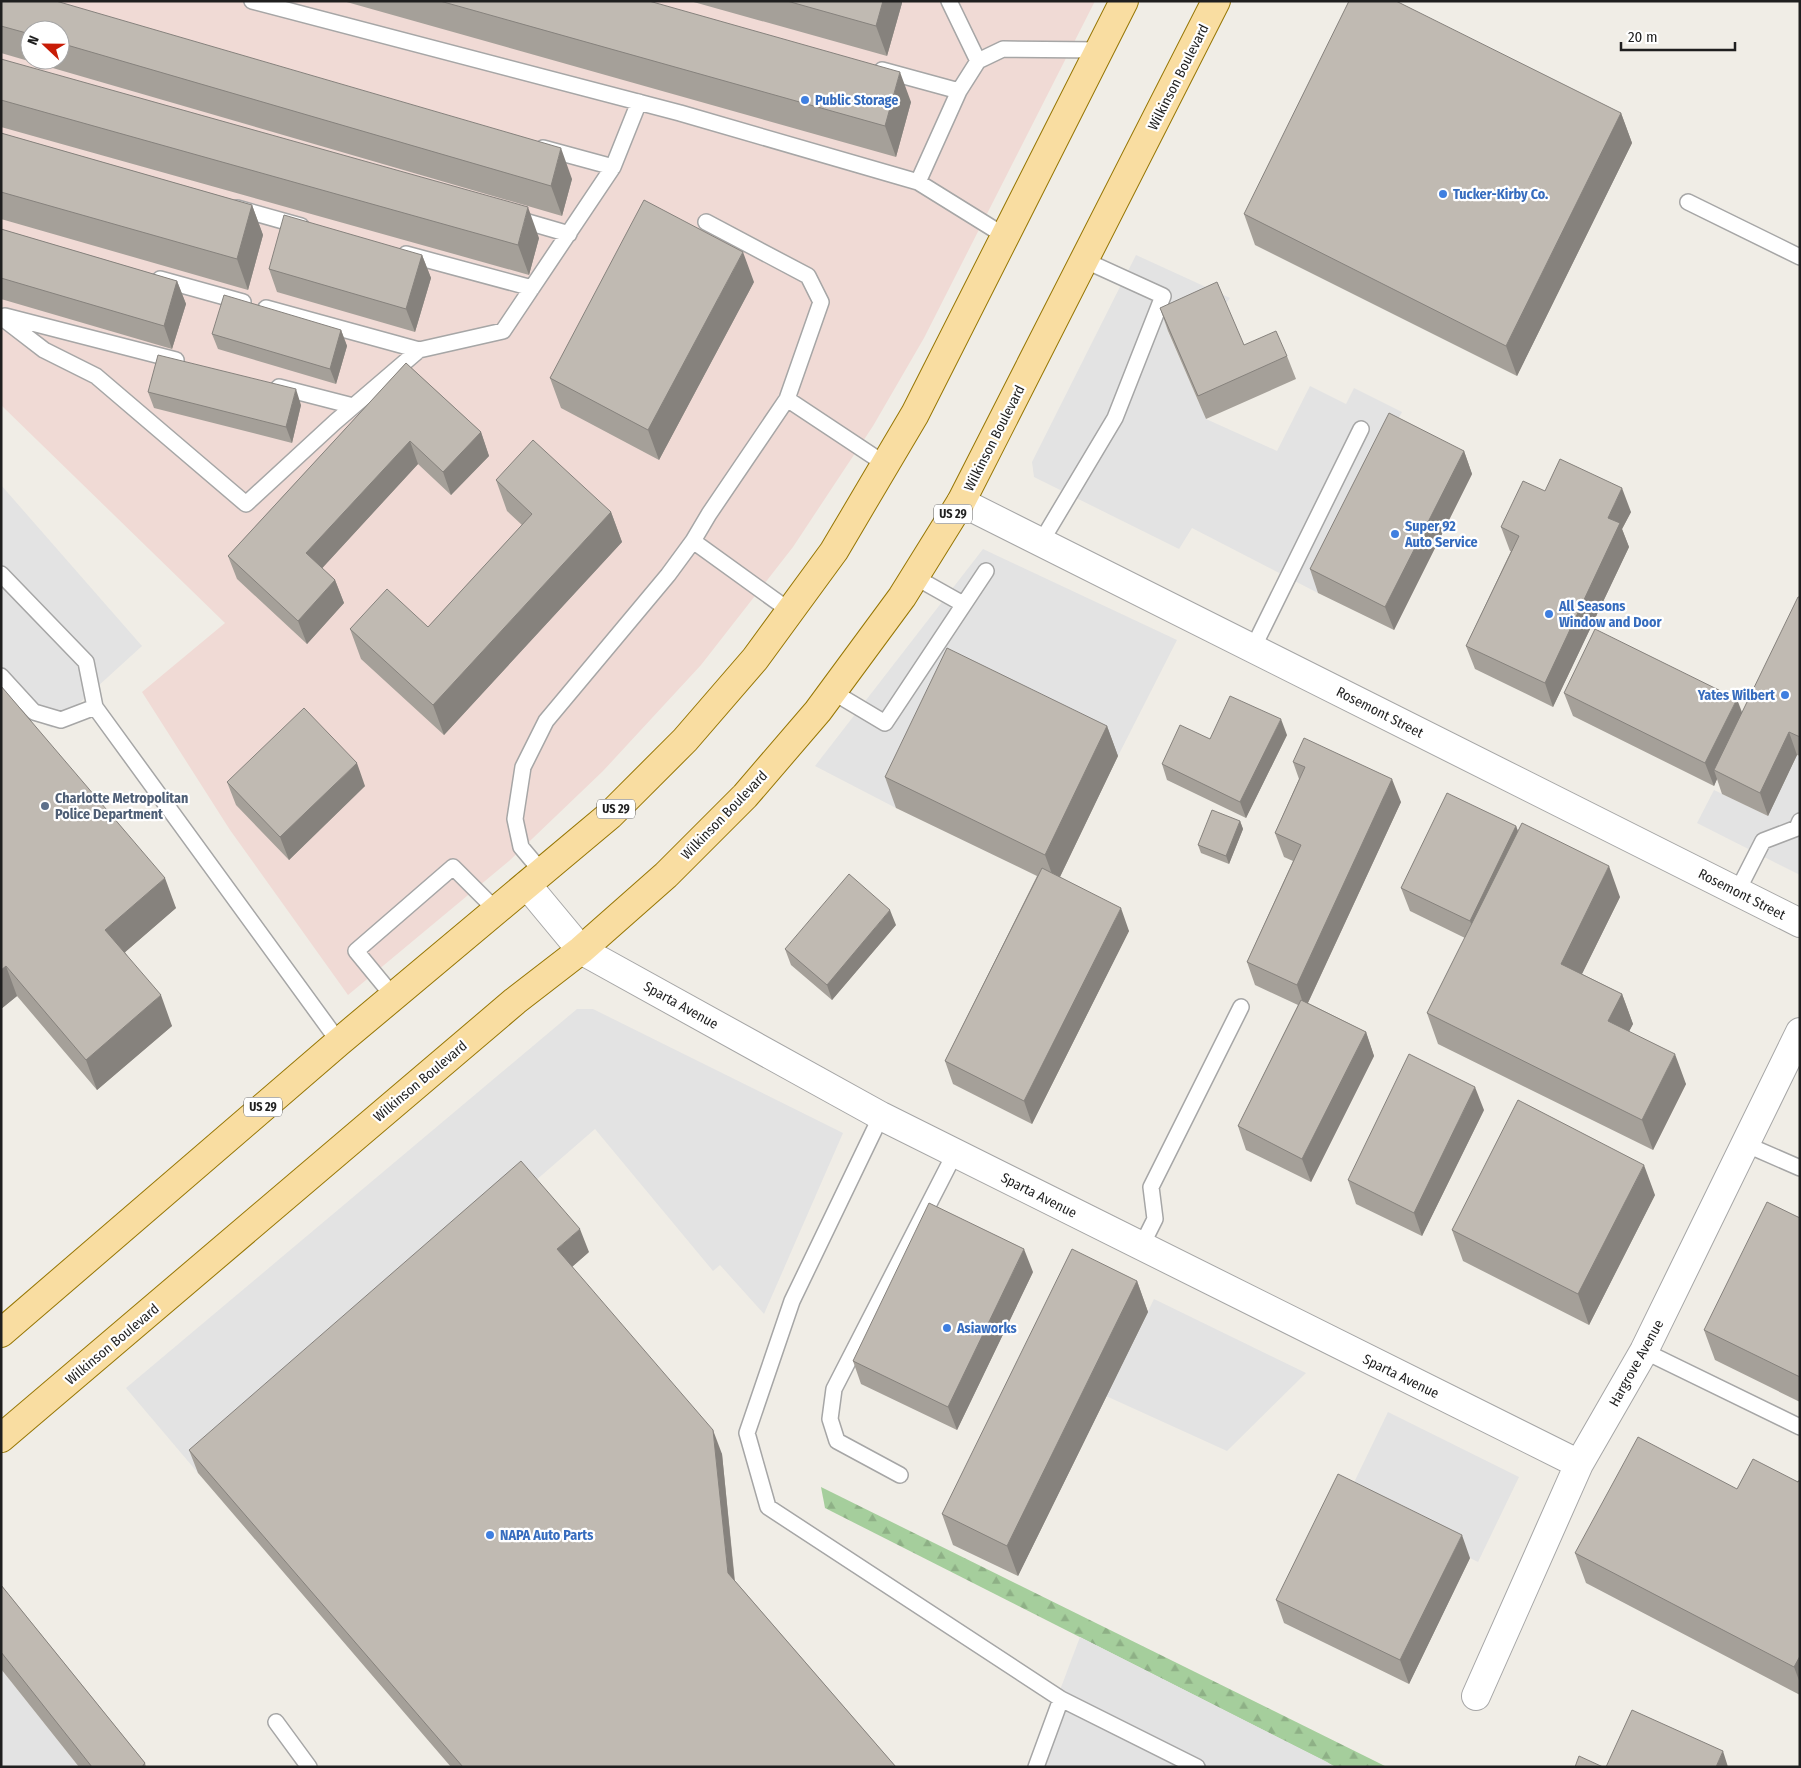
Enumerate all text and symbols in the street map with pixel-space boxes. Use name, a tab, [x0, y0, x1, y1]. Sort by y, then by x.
north arrow	[20, 20, 70, 70]
scale bar	[1621, 20, 1735, 52]
street label: Wilkinson Boulevard	[1144, 21, 1213, 133]
text: 20 m	[1628, 28, 1658, 46]
text: N	[24, 33, 43, 47]
place label: Public Storage	[815, 92, 898, 109]
marker: Public Storage	[799, 94, 811, 106]
place label: Tucker-Kirby Co.	[1453, 186, 1548, 203]
marker: Tucker-Kirby Co.	[1437, 188, 1449, 200]
street label: Wilkinson Boulevard	[960, 382, 1029, 494]
road number: US 29	[934, 504, 972, 524]
place label: Super 92 Auto Service	[1404, 518, 1478, 551]
marker: Super 92 Auto Service	[1389, 528, 1401, 540]
place label: All Seasons Window and Door	[1558, 598, 1663, 631]
marker: All Seasons Window and Door	[1543, 608, 1555, 620]
street label: Rosemont Street	[1333, 683, 1427, 742]
place label: Yates Wilbert	[1697, 687, 1776, 704]
marker: Yates Wilbert	[1779, 689, 1791, 701]
street label: Wilkinson Boulevard	[678, 767, 771, 863]
place label: Charlotte Metropolitan Police Department	[55, 790, 188, 823]
marker: Charlotte Metropolitan Police Department	[39, 800, 51, 812]
road number: US 29	[597, 800, 635, 819]
street label: Rosemont Street	[1695, 865, 1789, 924]
street label: Sparta Avenue	[640, 978, 721, 1033]
street label: Wilkinson Boulevard	[370, 1037, 471, 1125]
road number: US 29	[244, 1098, 282, 1116]
street label: Sparta Avenue	[998, 1169, 1080, 1222]
street label: Wilkinson Boulevard	[62, 1300, 163, 1388]
street label: Hargrove Avenue	[1606, 1317, 1667, 1410]
place label: Asiaworks	[956, 1320, 1017, 1337]
marker: Asiaworks	[941, 1322, 953, 1334]
street label: Sparta Avenue	[1360, 1351, 1442, 1402]
place label: NAPA Auto Parts	[500, 1527, 593, 1544]
marker: NAPA Auto Parts	[484, 1529, 496, 1541]

